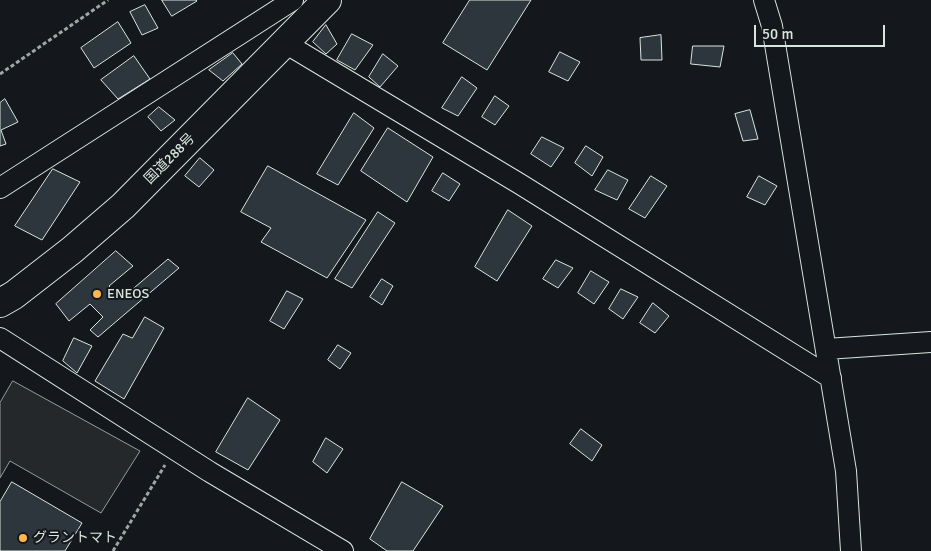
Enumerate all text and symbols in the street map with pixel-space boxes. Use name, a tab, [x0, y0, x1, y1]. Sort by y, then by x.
scale bar	[756, 15, 887, 47]
text: 50 m	[762, 25, 793, 43]
street label: 国道288号	[141, 130, 199, 188]
place label: ENEOS	[107, 286, 149, 302]
marker: ENEOS	[91, 288, 103, 300]
place label: グラントマト	[33, 530, 117, 546]
marker: グラントマト	[17, 532, 29, 544]

